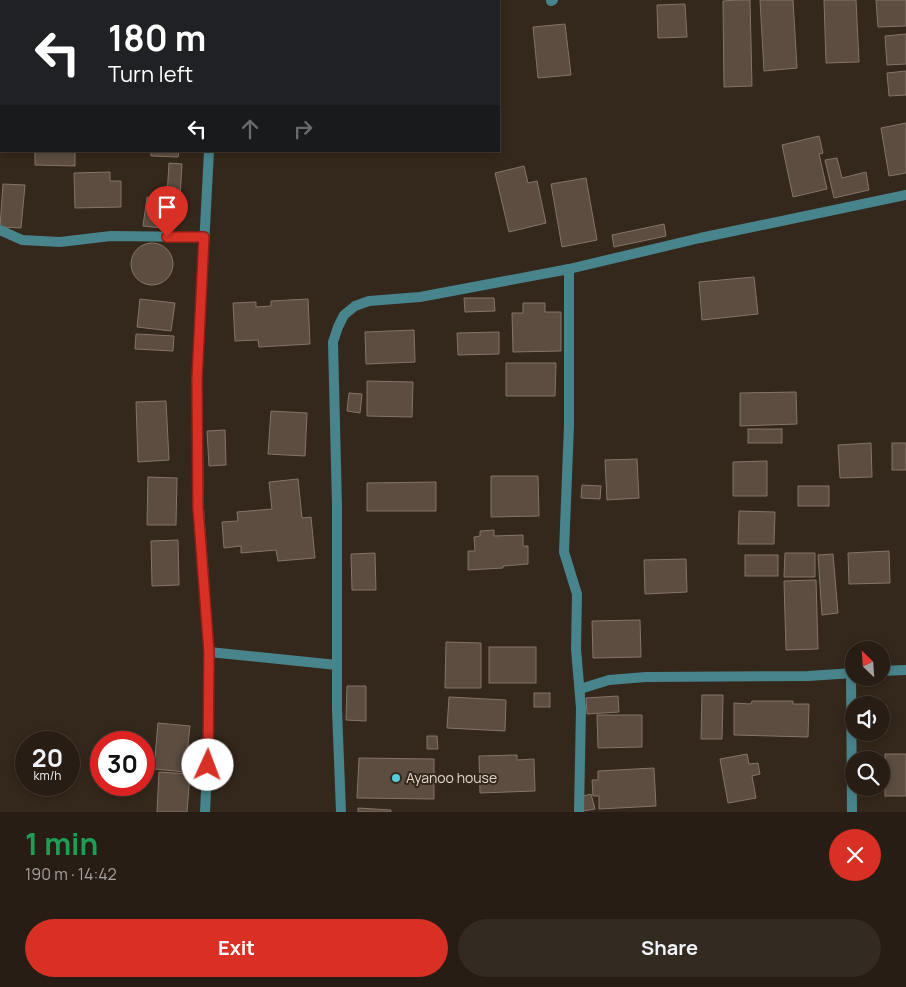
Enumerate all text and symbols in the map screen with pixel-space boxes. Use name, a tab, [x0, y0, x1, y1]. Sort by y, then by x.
text: 180 m	[108, 14, 206, 62]
icon: left	[25, 20, 90, 85]
text: Turn left	[108, 59, 193, 89]
icon: left	[183, 115, 211, 143]
icon: ahead	[236, 115, 264, 143]
icon: right	[289, 115, 317, 143]
pin	[146, 186, 188, 237]
icon: arrive	[153, 193, 181, 221]
north arrow	[845, 641, 890, 686]
map controls	[845, 641, 890, 796]
button: sound	[845, 696, 890, 741]
speed limit sign: 30	[90, 731, 155, 796]
position arrow	[181, 738, 233, 790]
text: 20	[32, 740, 63, 775]
button: search	[845, 751, 890, 796]
text: km/h	[34, 767, 61, 784]
place label: Ayanoo house	[406, 768, 497, 787]
marker: Ayanoo house	[390, 772, 402, 784]
text: 1 min	[25, 823, 98, 864]
button: close	[829, 829, 881, 881]
text: 190 m · 14:42	[25, 863, 117, 885]
button: Exit	[25, 919, 448, 977]
button: Share	[458, 919, 881, 977]

